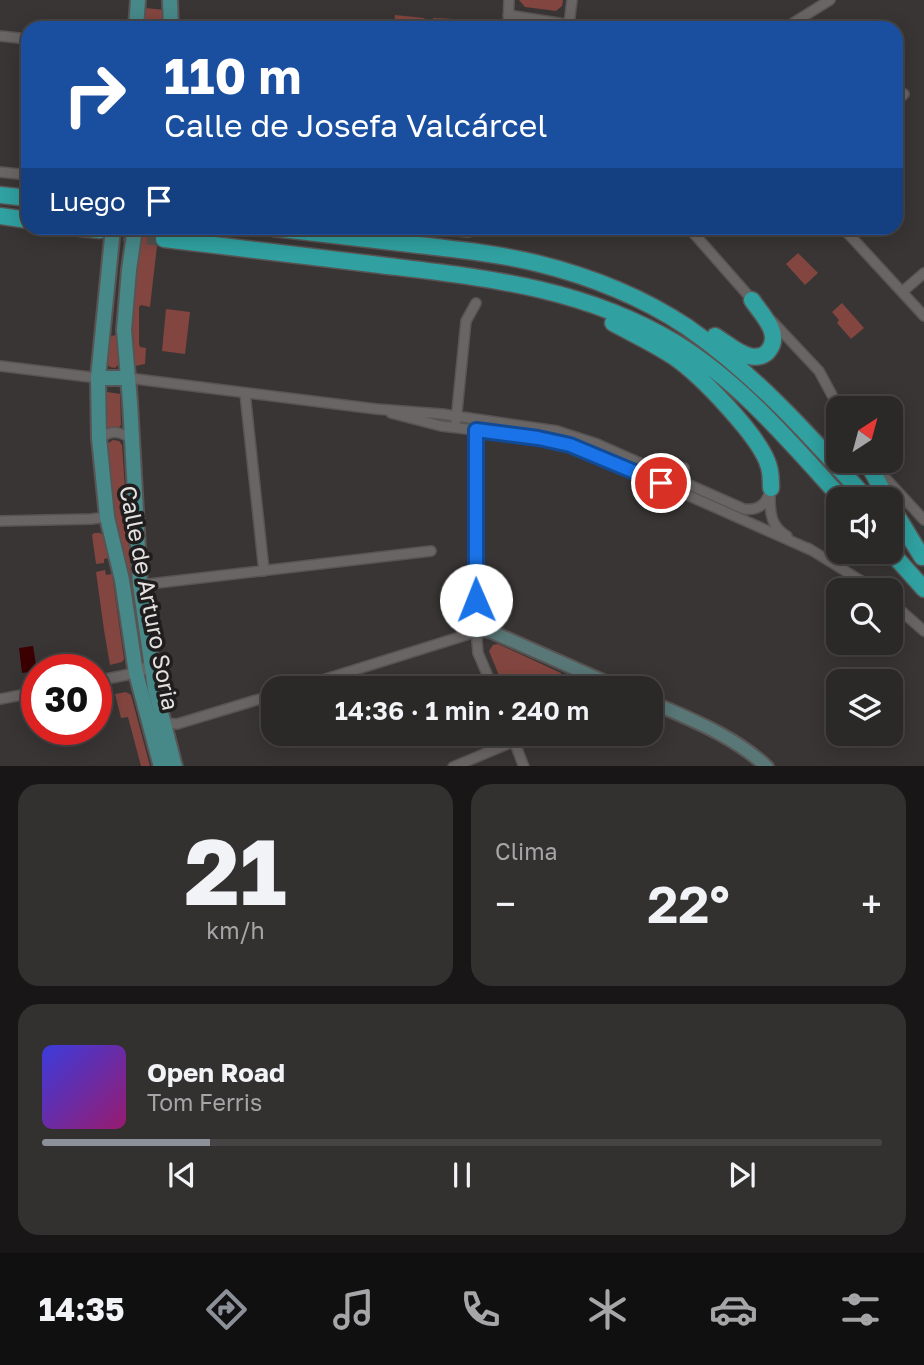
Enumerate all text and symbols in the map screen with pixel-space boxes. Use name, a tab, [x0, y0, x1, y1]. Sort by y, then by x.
text: 110 m	[164, 46, 301, 105]
icon: right	[49, 49, 140, 140]
text: Calle de Josefa Valcárcel	[164, 106, 548, 144]
icon: arrive	[140, 182, 178, 220]
text: Luego	[49, 186, 126, 217]
north arrow	[826, 396, 903, 472]
map controls	[826, 396, 903, 746]
pin	[631, 453, 691, 513]
icon: arrive	[642, 464, 680, 502]
street label: Calle de Arturo Soria	[114, 483, 186, 713]
button: sound	[826, 487, 903, 564]
position arrow	[439, 563, 513, 637]
button: search	[826, 578, 903, 655]
speed limit sign: 30	[21, 654, 112, 745]
button: layers	[826, 669, 903, 746]
text: 14:36 · 1 min · 240 m	[335, 695, 589, 726]
text: 21	[184, 816, 287, 925]
text: Clima	[495, 837, 558, 865]
text: 22°	[647, 872, 730, 934]
text: −	[495, 881, 516, 926]
text: +	[861, 881, 882, 926]
text: km/h	[206, 916, 265, 944]
text: Open Road	[147, 1057, 285, 1088]
text: Tom Ferris	[147, 1088, 262, 1116]
icon: previous	[163, 1156, 201, 1194]
icon: pause	[443, 1156, 481, 1194]
icon: next	[723, 1156, 761, 1194]
icon: directions	[202, 1285, 251, 1334]
icon: music	[329, 1285, 378, 1334]
icon: phone	[456, 1285, 505, 1334]
icon: climate	[583, 1285, 632, 1334]
icon: car	[709, 1285, 758, 1334]
icon: filters	[836, 1285, 885, 1334]
text: 14:35	[39, 1290, 125, 1328]

